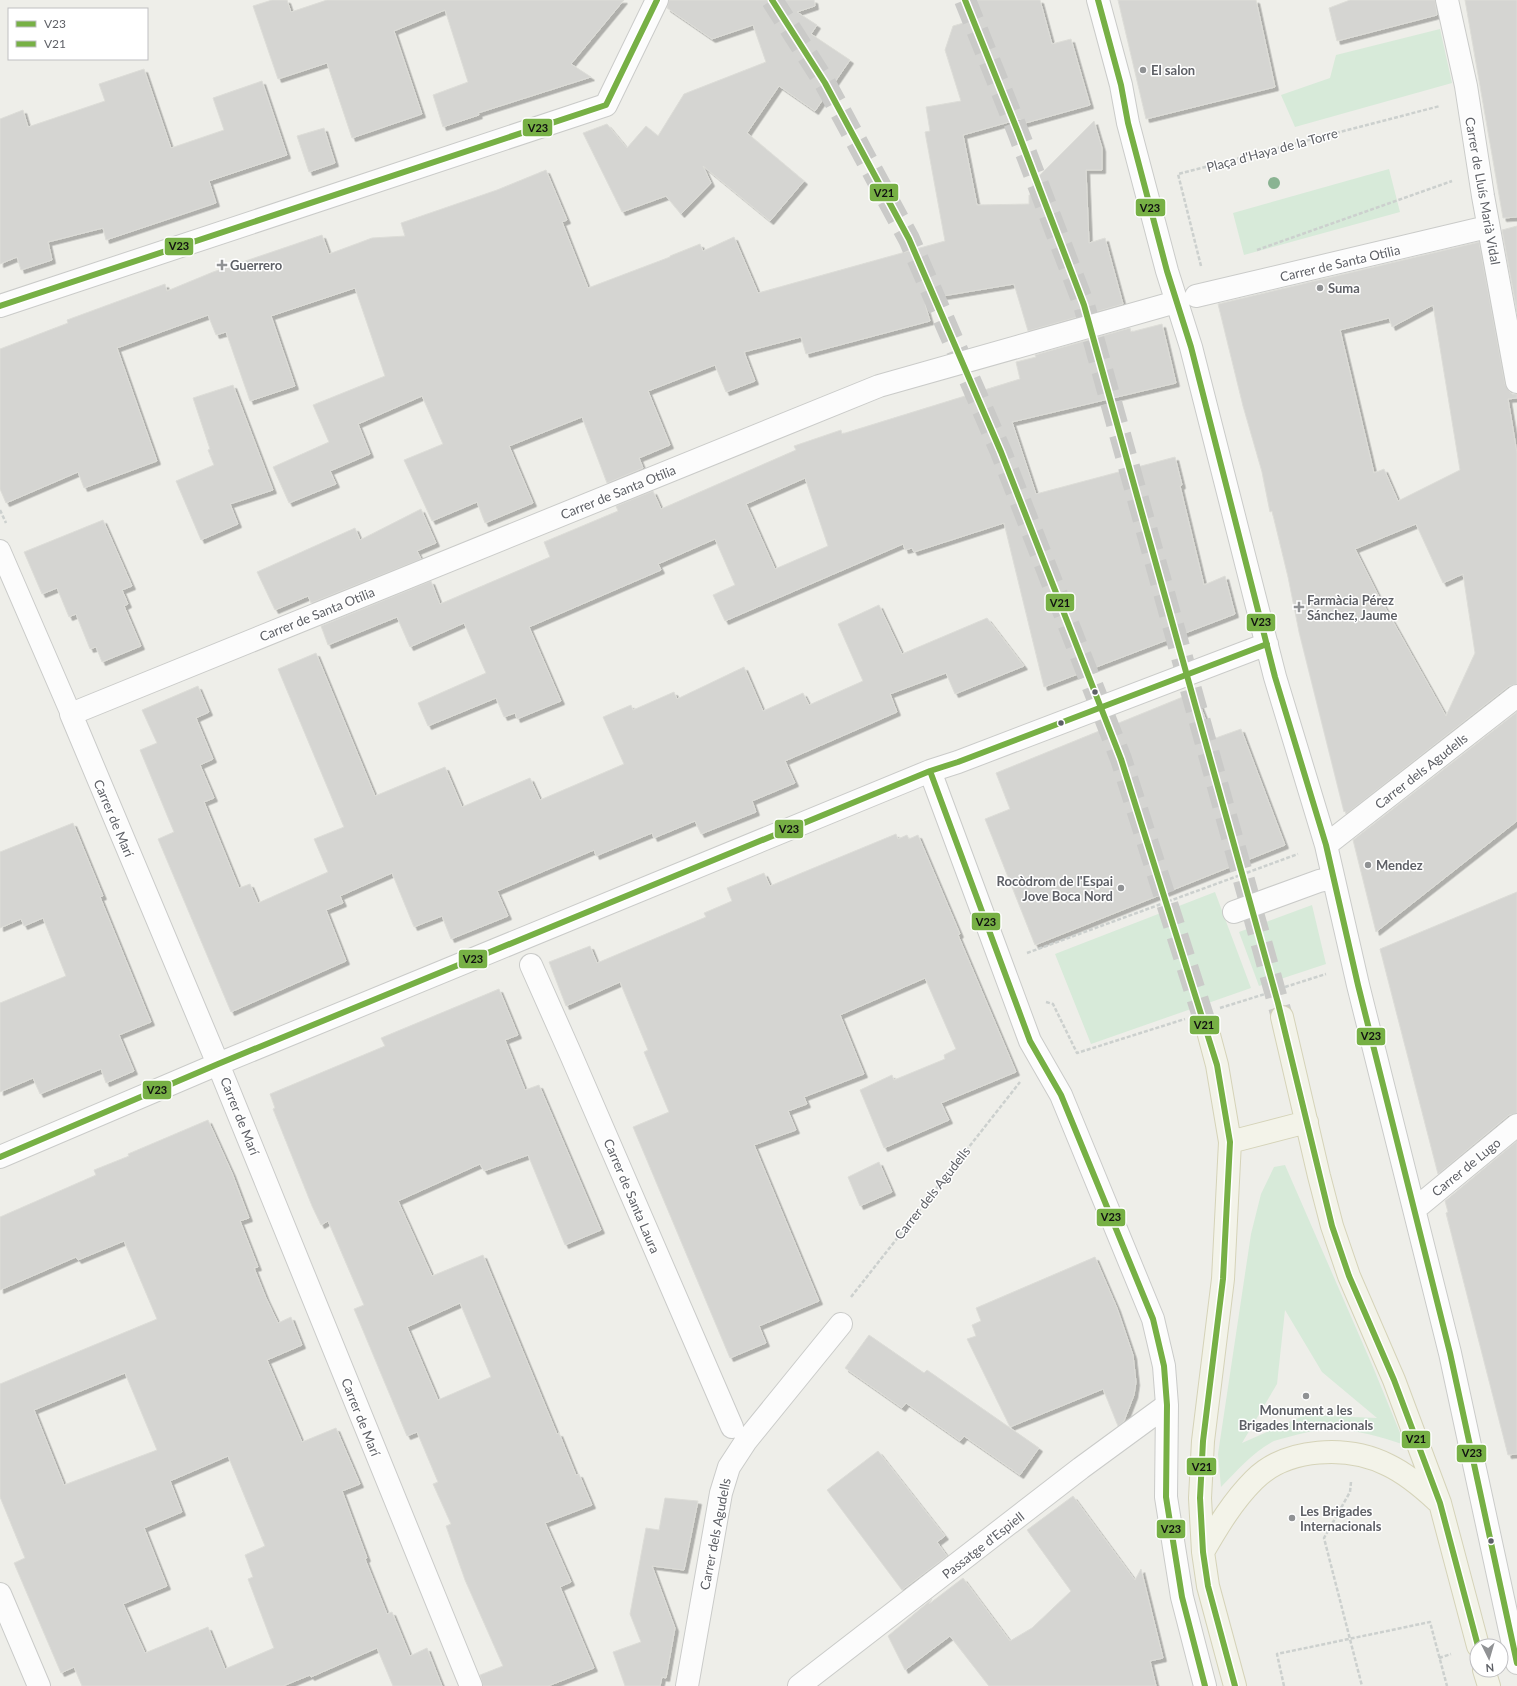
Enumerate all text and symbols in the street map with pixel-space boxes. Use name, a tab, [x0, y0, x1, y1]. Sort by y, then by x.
legend	[8, 8, 148, 60]
text: V23	[44, 16, 66, 31]
text: V21	[44, 36, 66, 51]
place label: El salon	[1151, 62, 1195, 78]
marker: El salon	[1138, 65, 1148, 75]
street label: Carrer de Lluís Marià Vidal	[1462, 116, 1504, 266]
line badge: V23	[522, 118, 553, 137]
text: V23	[527, 121, 548, 134]
street label: Plaça d'Haya de la Torre	[1205, 125, 1339, 175]
line badge: V21	[869, 183, 899, 202]
text: V21	[873, 186, 894, 199]
line badge: V23	[1135, 198, 1166, 217]
text: V23	[1139, 201, 1160, 214]
line badge: V23	[164, 237, 194, 256]
text: V23	[168, 239, 189, 252]
street label: Carrer de Santa Otília	[1278, 241, 1402, 285]
place label: Guerrero	[230, 257, 283, 273]
marker: Guerrero	[217, 260, 227, 270]
place label: Suma	[1328, 280, 1360, 296]
marker: Suma	[1315, 283, 1325, 293]
street label: Carrer de Santa Otília	[558, 462, 678, 522]
street label: Carrer de Santa Otília	[257, 584, 377, 644]
place label: Farmàcia Pérez Sánchez, Jaume	[1307, 592, 1397, 623]
line badge: V21	[1045, 593, 1075, 612]
text: V21	[1049, 596, 1070, 609]
marker: Farmàcia Pérez Sánchez, Jaume	[1294, 602, 1304, 612]
line badge: V23	[1246, 613, 1276, 632]
text: V23	[1250, 615, 1271, 628]
unlabelled marker	[1090, 687, 1100, 697]
unlabelled marker	[1056, 718, 1066, 728]
street label: Carrer dels Agudells	[1371, 730, 1471, 812]
street label: Carrer de Marí	[90, 777, 138, 860]
line badge: V23	[774, 819, 804, 839]
text: V23	[778, 822, 799, 835]
place label: Mendez	[1376, 857, 1423, 873]
marker: Mendez	[1363, 860, 1373, 870]
place label: Rocòdrom de l'Espai Jove Boca Nord	[997, 873, 1113, 904]
marker: Rocòdrom de l'Espai Jove Boca Nord	[1116, 883, 1126, 893]
line badge: V23	[971, 912, 1001, 931]
text: V23	[975, 915, 996, 928]
line badge: V23	[458, 949, 488, 969]
text: V23	[462, 952, 483, 965]
line badge: V21	[1189, 1015, 1220, 1035]
text: V21	[1193, 1018, 1214, 1031]
line badge: V23	[1356, 1027, 1386, 1046]
text: V23	[1360, 1029, 1381, 1042]
street label: Carrer de Marí	[217, 1075, 263, 1158]
line badge: V23	[142, 1080, 172, 1100]
text: V23	[146, 1083, 167, 1096]
street label: Carrer de Lugo	[1428, 1134, 1504, 1200]
street label: Carrer de Santa Laura	[601, 1136, 663, 1256]
street label: Carrer dels Agudells	[891, 1143, 973, 1243]
line badge: V23	[1096, 1208, 1126, 1227]
text: V23	[1100, 1210, 1121, 1223]
street label: Carrer de Marí	[338, 1376, 384, 1459]
marker: Monument a les Brigades Internacionals	[1301, 1391, 1311, 1401]
place label: Monument a les Brigades Internacionals	[1239, 1402, 1374, 1433]
line badge: V21	[1401, 1430, 1431, 1449]
text: V21	[1405, 1432, 1426, 1445]
line badge: V23	[1456, 1444, 1487, 1463]
text: V23	[1461, 1446, 1482, 1459]
line badge: V21	[1186, 1457, 1217, 1476]
text: V21	[1191, 1460, 1212, 1473]
street label: Carrer dels Agudells	[696, 1476, 734, 1591]
place label: Les Brigades Internacionals	[1300, 1503, 1382, 1534]
street label: Passatge d'Espiell	[939, 1508, 1027, 1582]
marker: Les Brigades Internacionals	[1287, 1513, 1297, 1523]
line badge: V23	[1156, 1519, 1186, 1539]
text: V23	[1160, 1522, 1181, 1535]
unlabelled marker	[1486, 1536, 1496, 1546]
north arrow	[1469, 1638, 1509, 1678]
text: N	[1485, 1662, 1495, 1675]

